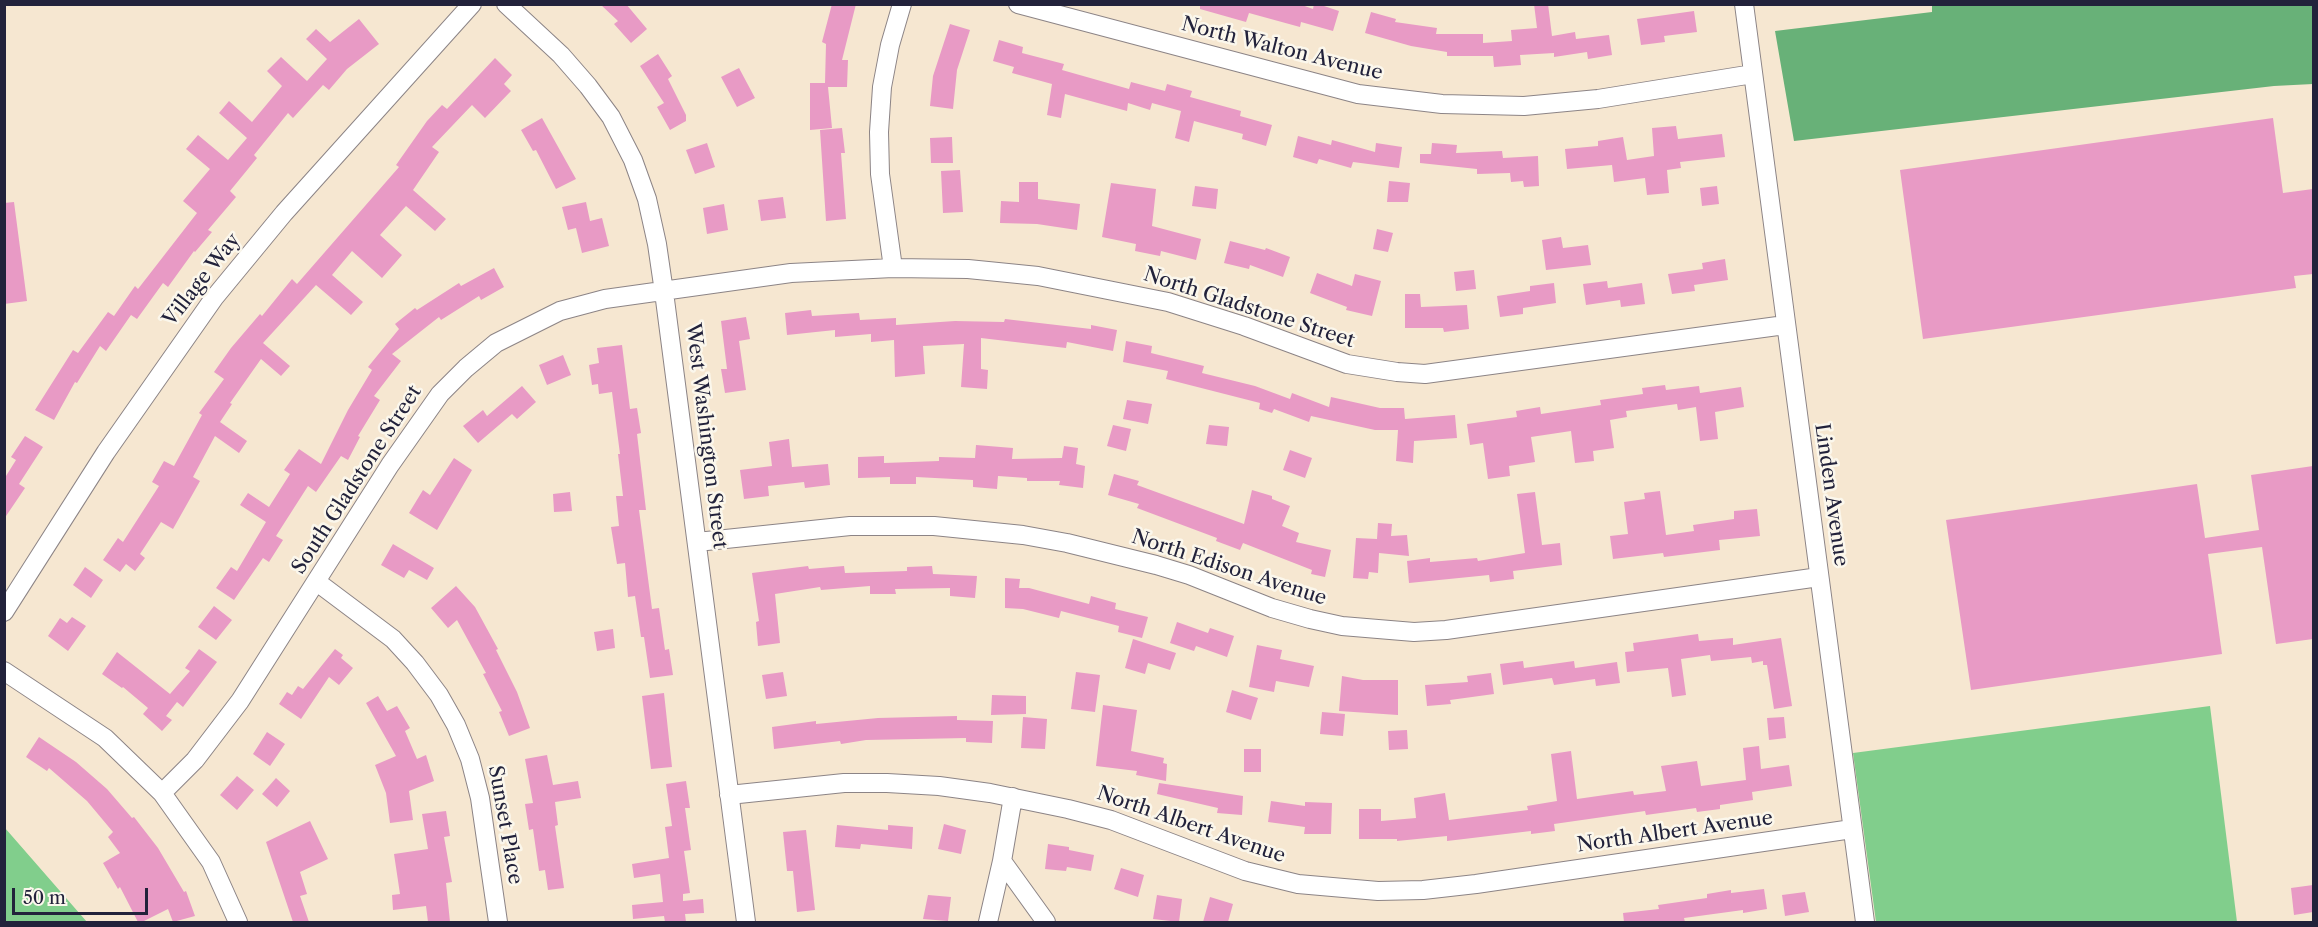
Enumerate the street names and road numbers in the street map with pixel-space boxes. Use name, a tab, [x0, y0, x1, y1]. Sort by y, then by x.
street label: North Walton Avenue	[1179, 12, 1385, 86]
street label: Village Way	[158, 229, 246, 331]
street label: North Gladstone Street	[1141, 263, 1357, 353]
street label: West Washington Street	[680, 322, 732, 550]
street label: South Gladstone Street	[287, 381, 427, 579]
street label: Linden Avenue	[1809, 422, 1853, 568]
street label: North Edison Avenue	[1128, 525, 1330, 611]
street label: Sunset Place	[483, 764, 527, 886]
street label: North Albert Avenue	[1094, 781, 1288, 869]
street label: North Albert Avenue	[1576, 806, 1774, 858]

